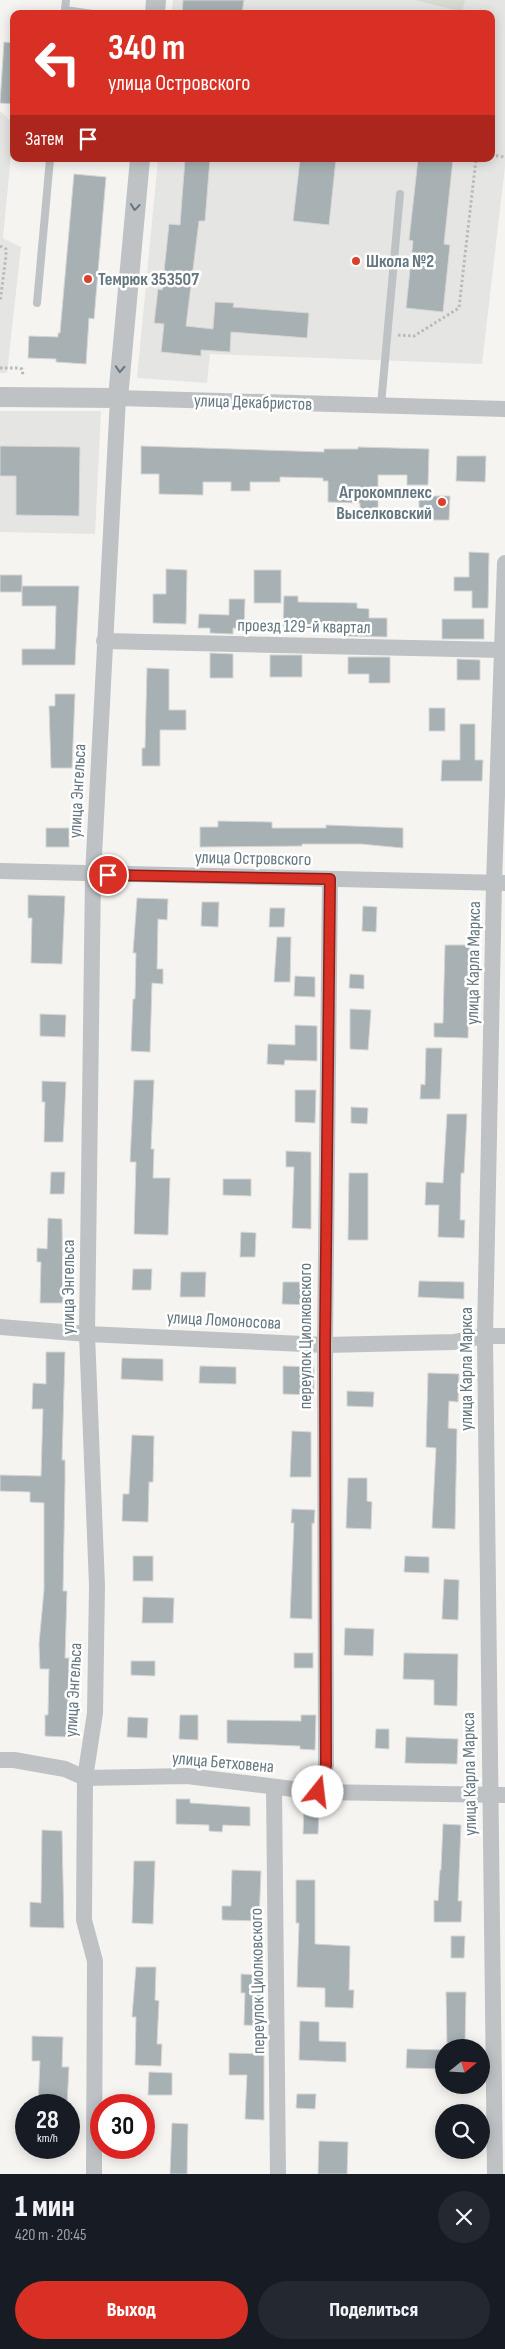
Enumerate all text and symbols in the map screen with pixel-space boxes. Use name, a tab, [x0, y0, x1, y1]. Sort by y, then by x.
text: 340 m	[108, 27, 185, 70]
icon: left	[25, 30, 90, 95]
text: улица Островского	[108, 70, 250, 97]
icon: arrive	[74, 125, 102, 153]
text: Затем	[25, 128, 64, 151]
one-way arrow	[130, 204, 141, 212]
place label: Школа №2	[366, 251, 434, 272]
marker: Школа №2	[350, 255, 362, 267]
place label: Темрюк 353507	[98, 269, 199, 290]
marker: Темрюк 353507	[82, 273, 94, 285]
one-way arrow	[114, 365, 125, 373]
street label: улица Декабристов	[194, 390, 313, 415]
place label: Агрокомплекс Выселковский	[336, 482, 432, 524]
marker: Агрокомплекс Выселковский	[436, 496, 448, 508]
street label: проезд 129-й квартал	[237, 615, 371, 638]
street label: улица Энгельса	[65, 743, 90, 839]
street label: улица Островского	[195, 847, 311, 870]
pin	[87, 854, 129, 896]
icon: arrive	[94, 861, 122, 889]
street label: улица Карла Маркса	[462, 901, 485, 1025]
street label: улица Энгельса	[58, 1240, 79, 1334]
street label: переулок Циолковского	[295, 1263, 316, 1409]
street label: улица Ломоносова	[166, 1307, 282, 1334]
street label: улица Карла Маркса	[456, 1307, 477, 1431]
street label: улица Энгельса	[61, 1642, 86, 1738]
street label: улица Карла Маркса	[458, 1712, 481, 1836]
street label: улица Бетховена	[171, 1748, 275, 1777]
position arrow	[291, 1765, 343, 1817]
street label: переулок Циолковского	[246, 1908, 269, 2054]
north arrow	[435, 2039, 490, 2094]
map controls	[435, 2039, 490, 2159]
speed limit sign: 30	[90, 2094, 155, 2159]
button: search	[435, 2104, 490, 2159]
text: 28	[36, 2105, 59, 2136]
text: km/h	[37, 2131, 58, 2146]
text: 1 мин	[15, 2189, 75, 2225]
button: close	[438, 2191, 490, 2243]
text: 420 m · 20:45	[15, 2226, 86, 2245]
button: Выход	[15, 2281, 248, 2339]
button: Поделиться	[258, 2281, 490, 2339]

